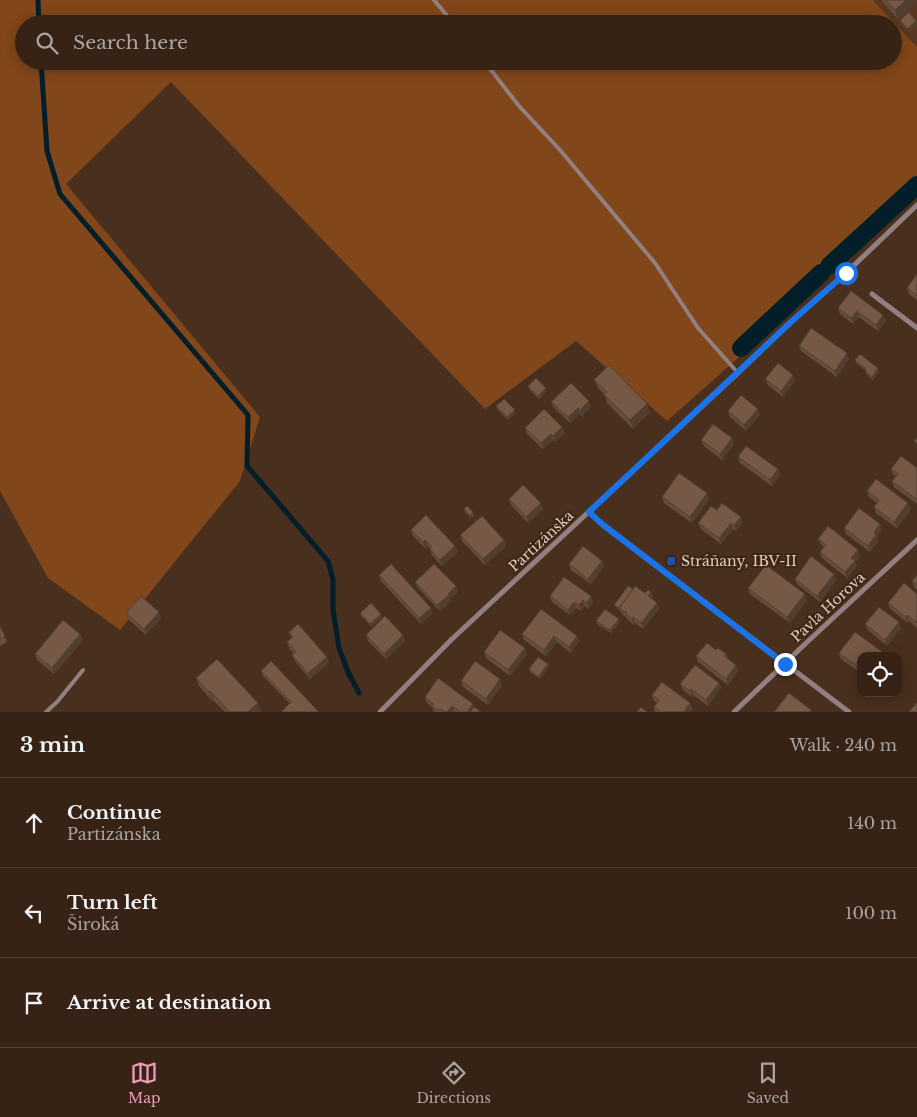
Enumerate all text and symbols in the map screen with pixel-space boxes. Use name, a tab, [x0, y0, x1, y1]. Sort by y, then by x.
search box	[15, 15, 902, 70]
icon: search	[33, 29, 61, 57]
text: Search here	[73, 31, 188, 54]
route start	[835, 262, 858, 285]
street label: Partizánska	[505, 506, 577, 576]
place label: Stráňany, IBV-II	[681, 552, 797, 570]
marker: Stráňany, IBV-II	[665, 555, 677, 567]
street label: Pavla Horova	[787, 568, 869, 646]
map controls	[857, 652, 902, 697]
button: locate	[857, 652, 902, 697]
route end	[774, 653, 797, 676]
text: 3 min	[20, 732, 85, 758]
text: Walk · 240 m	[790, 735, 897, 755]
text: Continue	[67, 801, 162, 824]
icon: ahead	[20, 809, 48, 837]
text: 140 m	[847, 813, 897, 833]
text: Partizánska	[67, 824, 161, 844]
text: Turn left	[67, 891, 158, 914]
icon: left	[20, 899, 48, 927]
text: 100 m	[845, 903, 897, 923]
text: Široká	[67, 914, 119, 934]
icon: arrive	[20, 989, 48, 1017]
text: Arrive at destination	[67, 991, 271, 1014]
tab: Map	[128, 1059, 161, 1107]
tab: Directions	[416, 1059, 491, 1107]
tab: Saved	[747, 1059, 789, 1107]

